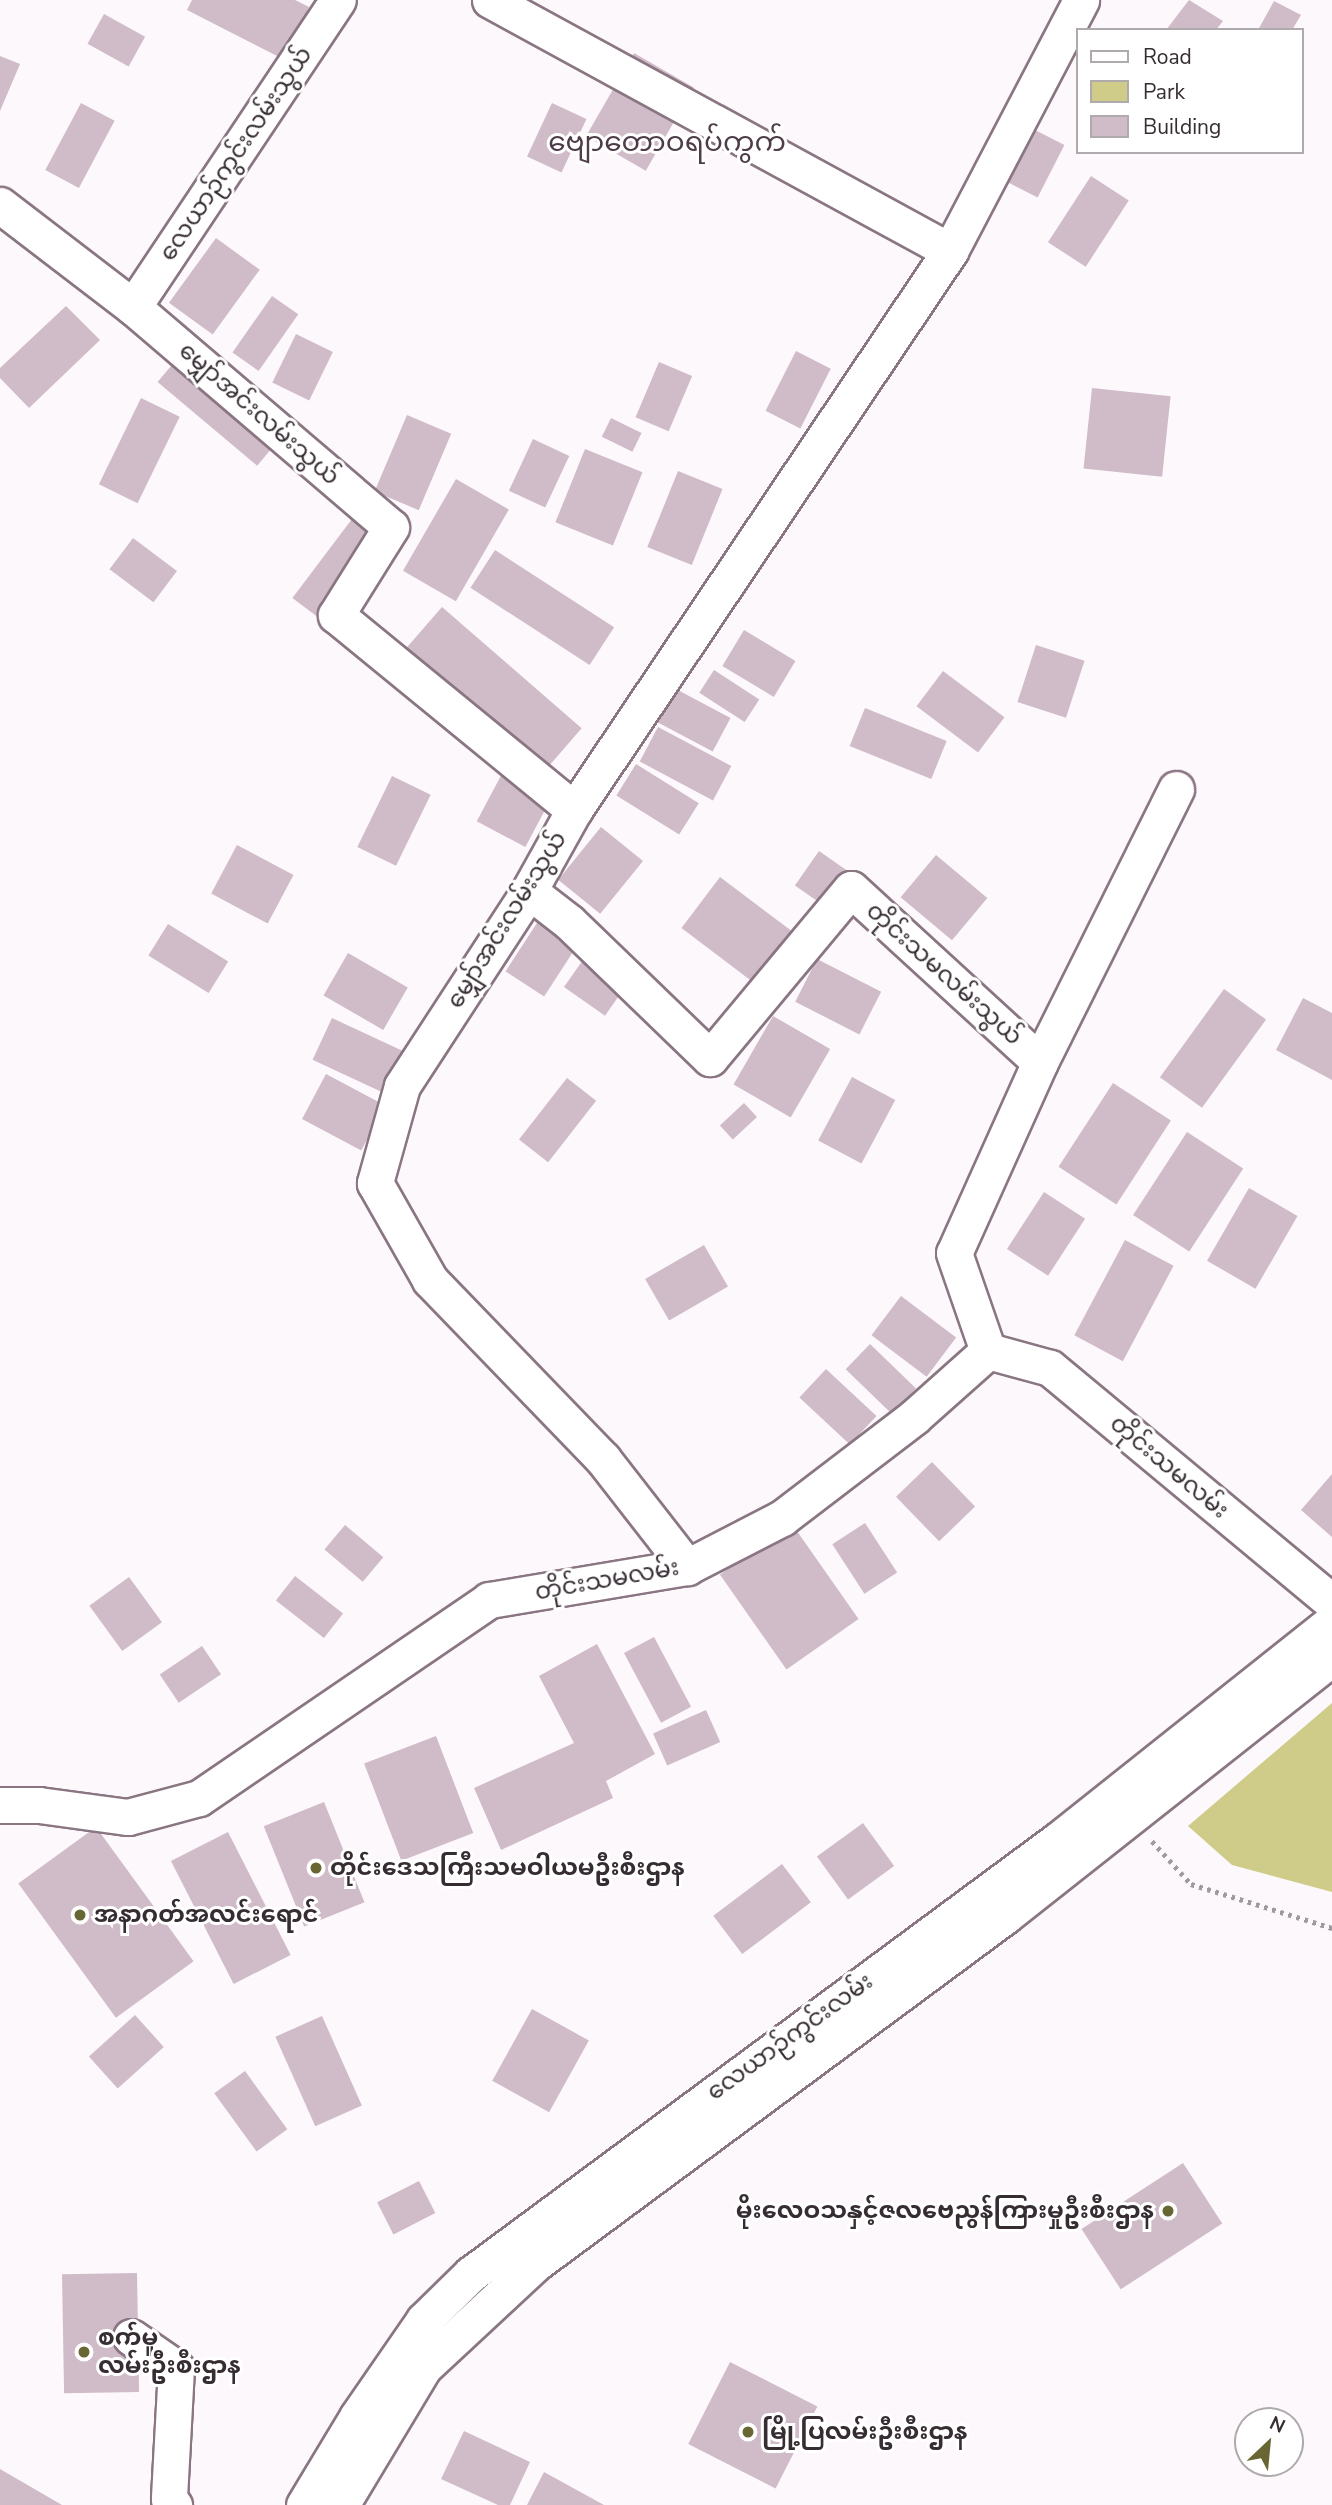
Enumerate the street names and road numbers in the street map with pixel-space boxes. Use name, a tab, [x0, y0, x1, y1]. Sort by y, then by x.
street label: လေယာဉ်ကွင်းလမ်းသွယ်	[154, 41, 318, 267]
street label: မျှော်အင်းလမ်းသွယ်	[173, 336, 345, 492]
street label: မျှော်အင်းလမ်းသွယ်	[441, 826, 573, 1014]
street label: တိုင်းသမလမ်းသွယ်	[860, 896, 1028, 1052]
street label: တိုင်းသမလမ်း	[1104, 1409, 1234, 1525]
street label: တိုင်းသမလမ်း	[533, 1553, 681, 1607]
street label: လေယာဉ်ကွင်းလမ်း	[701, 1967, 879, 2107]

